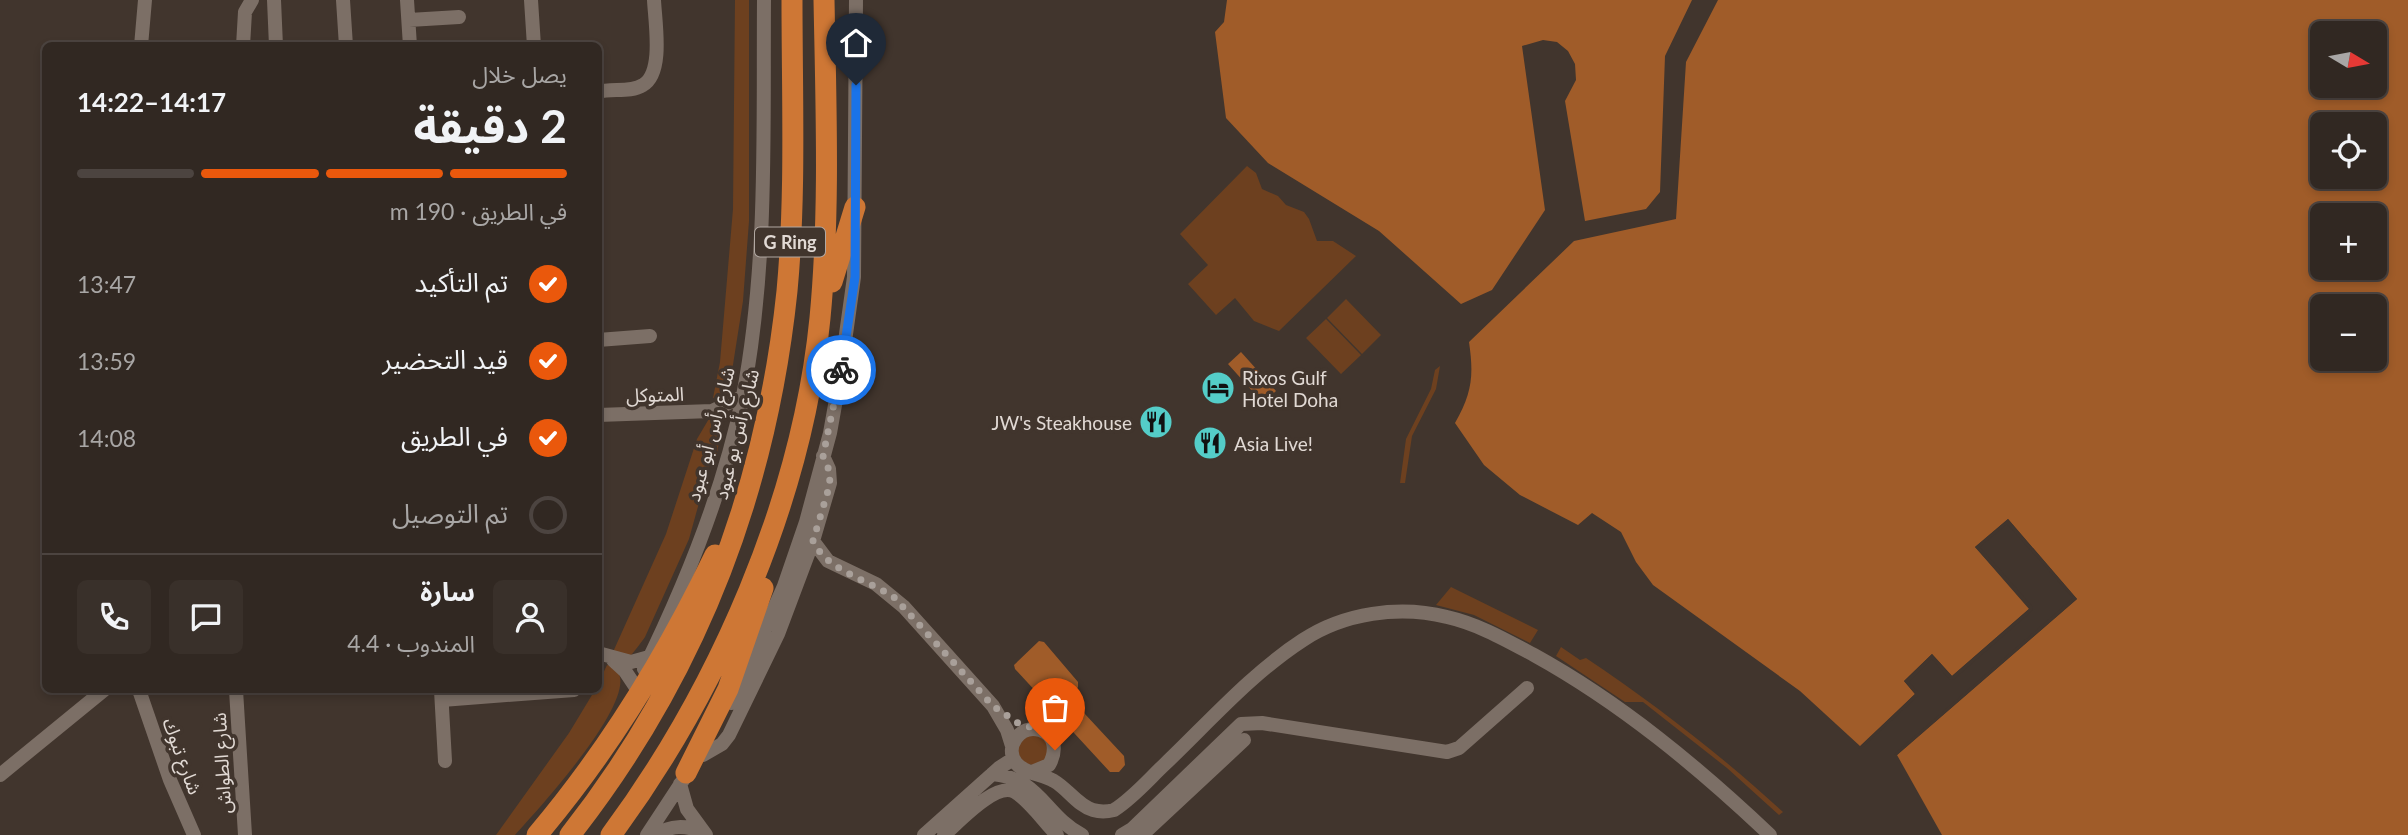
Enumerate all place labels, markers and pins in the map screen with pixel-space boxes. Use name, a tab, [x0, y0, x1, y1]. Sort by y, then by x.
pin	[826, 13, 886, 85]
place label: Rixos Gulf Hotel Doha	[1242, 366, 1338, 411]
hotel icon: Rixos Gulf Hotel Doha	[1199, 369, 1237, 407]
restaurant icon: JW's Steakhouse	[1137, 403, 1175, 441]
place label: JW's Steakhouse	[991, 411, 1132, 434]
restaurant icon: Asia Live!	[1191, 424, 1229, 462]
place label: Asia Live!	[1234, 432, 1313, 455]
pin	[1025, 678, 1085, 750]

